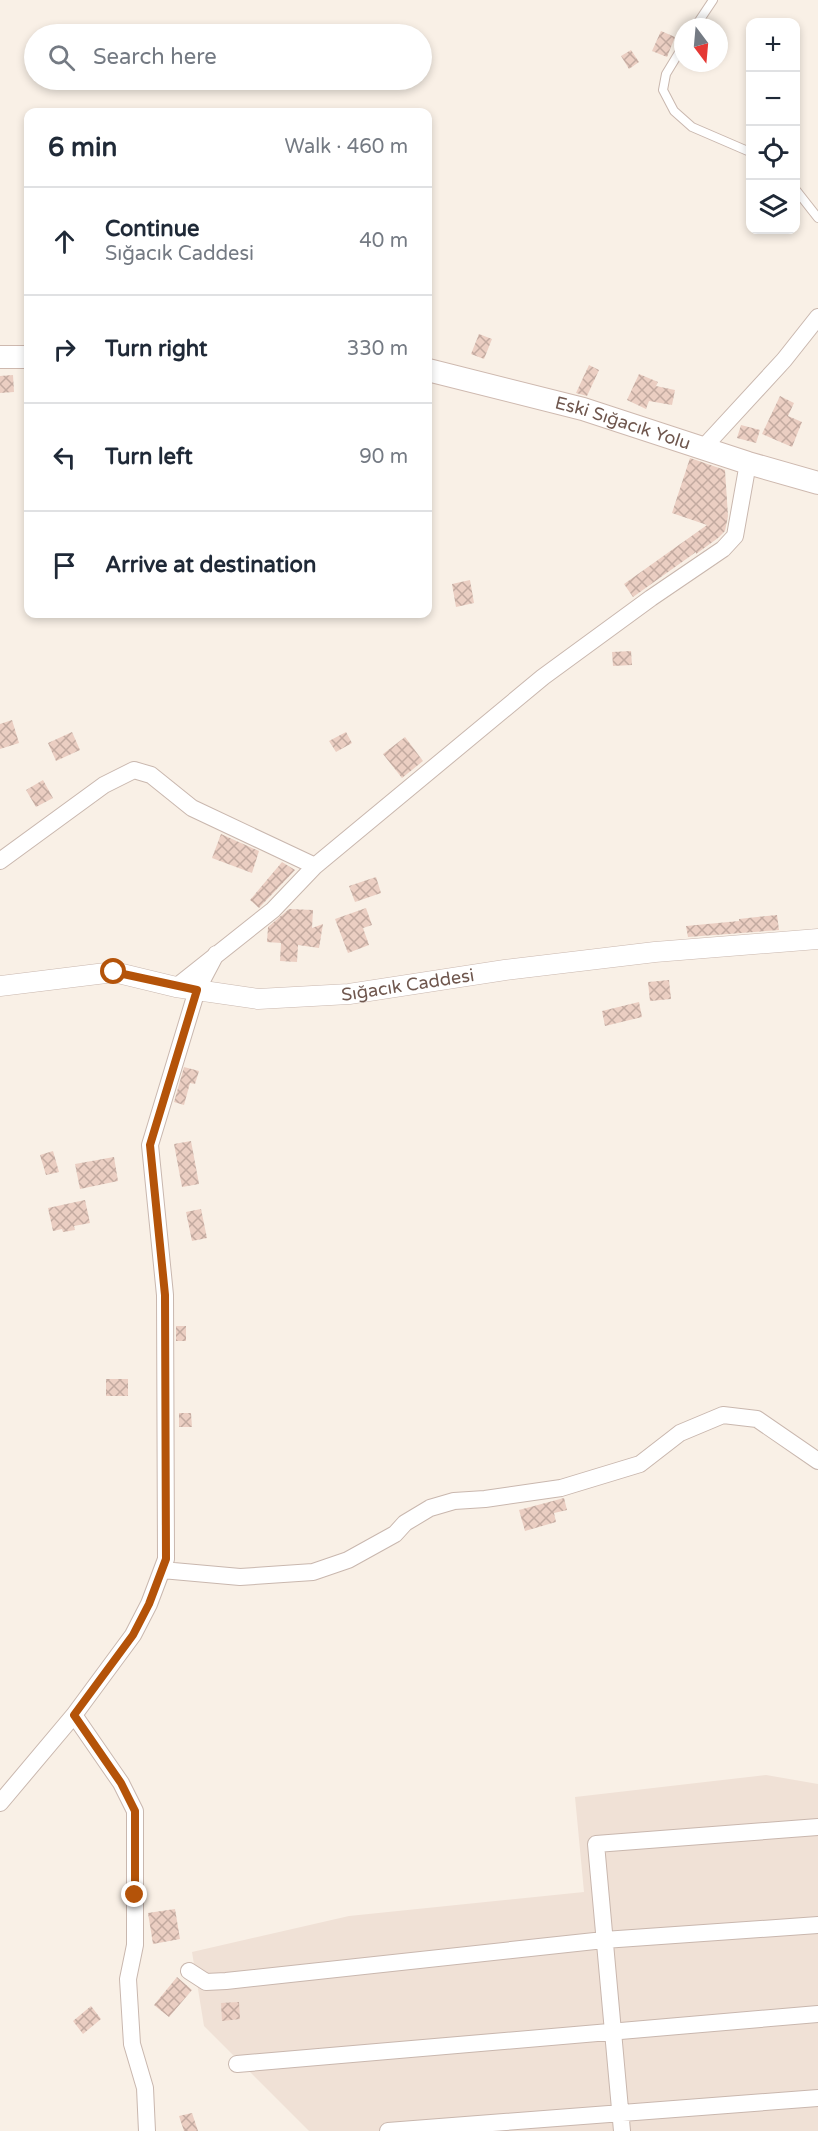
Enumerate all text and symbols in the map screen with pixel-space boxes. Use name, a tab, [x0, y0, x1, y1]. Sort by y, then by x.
north arrow	[674, 18, 728, 72]
map controls	[746, 18, 800, 234]
button: +	[746, 18, 800, 72]
search box	[24, 24, 432, 90]
icon: search	[45, 41, 78, 74]
text: Search here	[93, 44, 217, 70]
button: −	[746, 72, 800, 126]
button: locate	[746, 126, 800, 180]
text: 6 min	[48, 132, 117, 163]
text: Walk · 460 m	[285, 135, 408, 159]
button: layers	[746, 180, 800, 234]
text: Continue	[105, 216, 200, 242]
icon: ahead	[48, 225, 81, 258]
text: 40 m	[359, 229, 408, 253]
text: Sığacık Caddesi	[105, 242, 254, 266]
icon: right	[48, 333, 81, 366]
text: Turn right	[105, 336, 207, 362]
text: 330 m	[347, 337, 408, 361]
street label: Eski Sığacık Yolu	[553, 391, 694, 455]
icon: left	[48, 441, 81, 474]
text: Turn left	[105, 444, 193, 470]
text: 90 m	[359, 445, 408, 469]
icon: arrive	[48, 549, 81, 582]
text: Arrive at destination	[105, 552, 316, 578]
route start	[100, 958, 126, 984]
street label: Sığacık Caddesi	[341, 964, 476, 1005]
route end	[121, 1881, 147, 1907]

